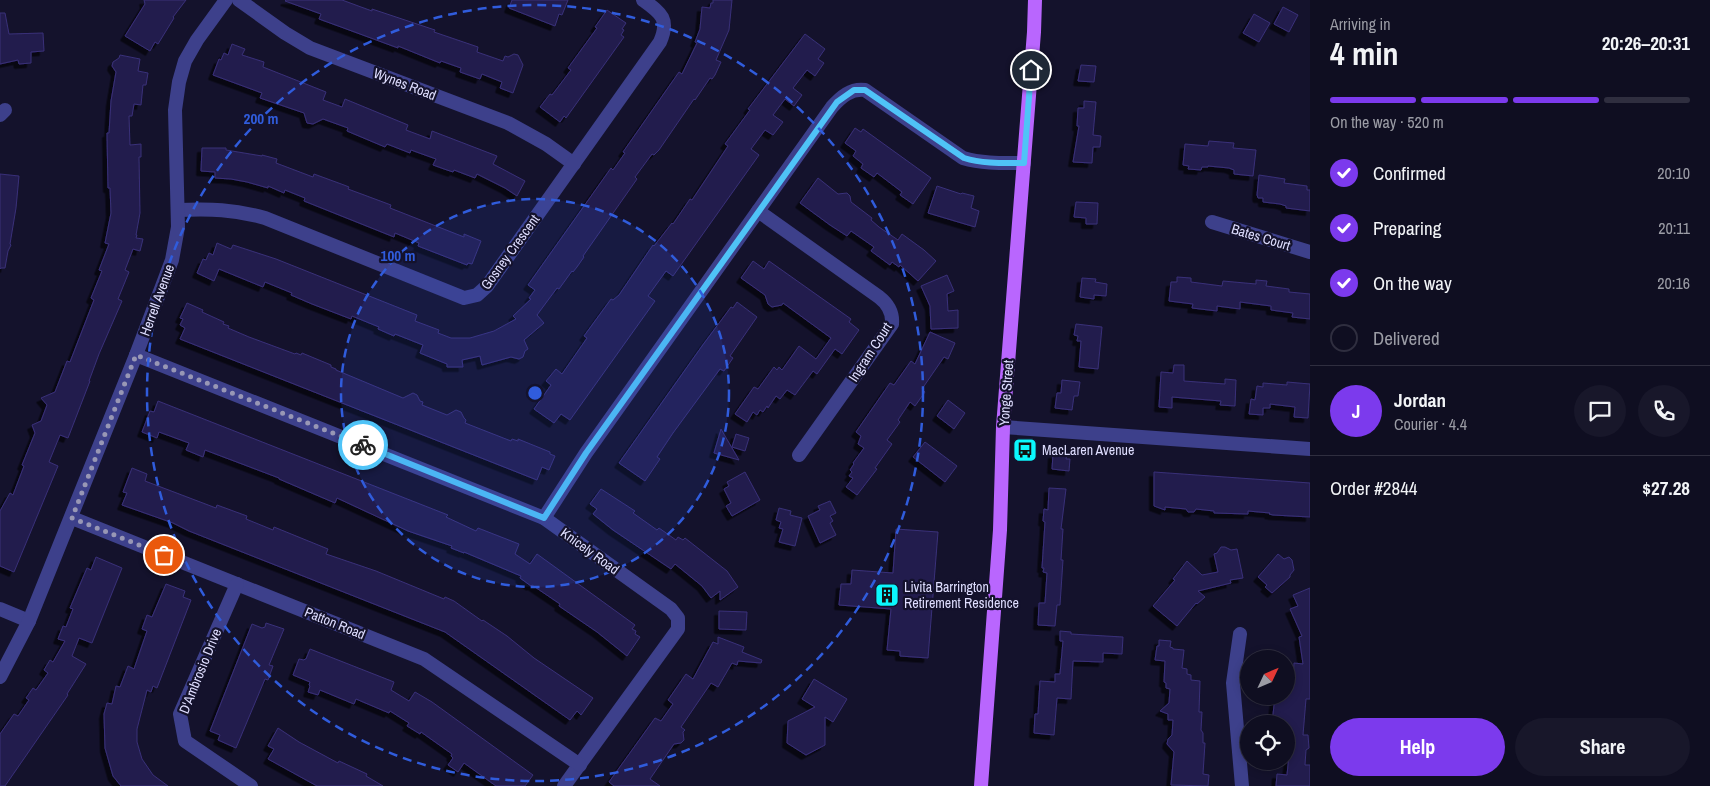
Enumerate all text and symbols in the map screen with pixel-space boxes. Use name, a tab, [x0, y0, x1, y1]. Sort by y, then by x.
text: Arriving in	[1330, 13, 1391, 35]
text: 20:26–20:31	[1602, 30, 1690, 56]
text: 4 min	[1330, 32, 1399, 75]
pin	[1010, 49, 1052, 91]
icon: home	[1017, 56, 1045, 84]
street label: Wynes Road	[371, 64, 439, 104]
text: 200 m	[244, 108, 278, 129]
text: On the way · 520 m	[1330, 111, 1444, 133]
icon: check	[1330, 159, 1358, 187]
text: Confirmed	[1373, 160, 1446, 186]
text: 20:10	[1657, 162, 1690, 184]
street label: Gosney Crescent	[477, 211, 543, 293]
icon: check	[1330, 214, 1358, 242]
text: Preparing	[1373, 215, 1441, 241]
text: 20:11	[1658, 217, 1690, 239]
street label: Bates Court	[1229, 220, 1293, 254]
text: 100 m	[381, 245, 415, 266]
street label: Herrell Avenue	[136, 262, 178, 338]
icon: check	[1330, 269, 1358, 297]
text: On the way	[1373, 270, 1452, 296]
text: 20:16	[1657, 272, 1690, 294]
street label: Ingram Court	[844, 319, 896, 385]
text: Delivered	[1373, 325, 1440, 351]
street label: Yonge Street	[995, 359, 1017, 427]
centre of rings	[526, 384, 544, 402]
button: chat	[1574, 385, 1626, 437]
button: phone	[1638, 385, 1690, 437]
text: Jordan	[1394, 387, 1446, 413]
text: J	[1352, 398, 1360, 424]
text: Courier · 4.4	[1394, 413, 1467, 435]
courier	[338, 420, 388, 470]
icon: bike	[349, 431, 377, 459]
bus stop icon: MacLaren Avenue	[1012, 437, 1038, 463]
place label: MacLaren Avenue	[1042, 441, 1134, 459]
text: Order #2844	[1330, 475, 1417, 501]
text: $27.28	[1642, 475, 1690, 501]
street label: Knicely Road	[557, 524, 623, 578]
pin	[143, 534, 185, 576]
icon: bag	[150, 541, 178, 569]
place label: Livita Barrington Retirement Residence	[904, 578, 1019, 612]
building icon: Livita Barrington Retirement Residence	[874, 582, 900, 608]
street label: Patton Road	[302, 603, 368, 643]
street label: D'Ambrosio Drive	[175, 626, 225, 716]
north arrow	[1240, 650, 1295, 705]
map controls	[1240, 650, 1295, 770]
button: locate	[1240, 715, 1295, 770]
button: Help	[1330, 718, 1505, 776]
button: Share	[1515, 718, 1690, 776]

